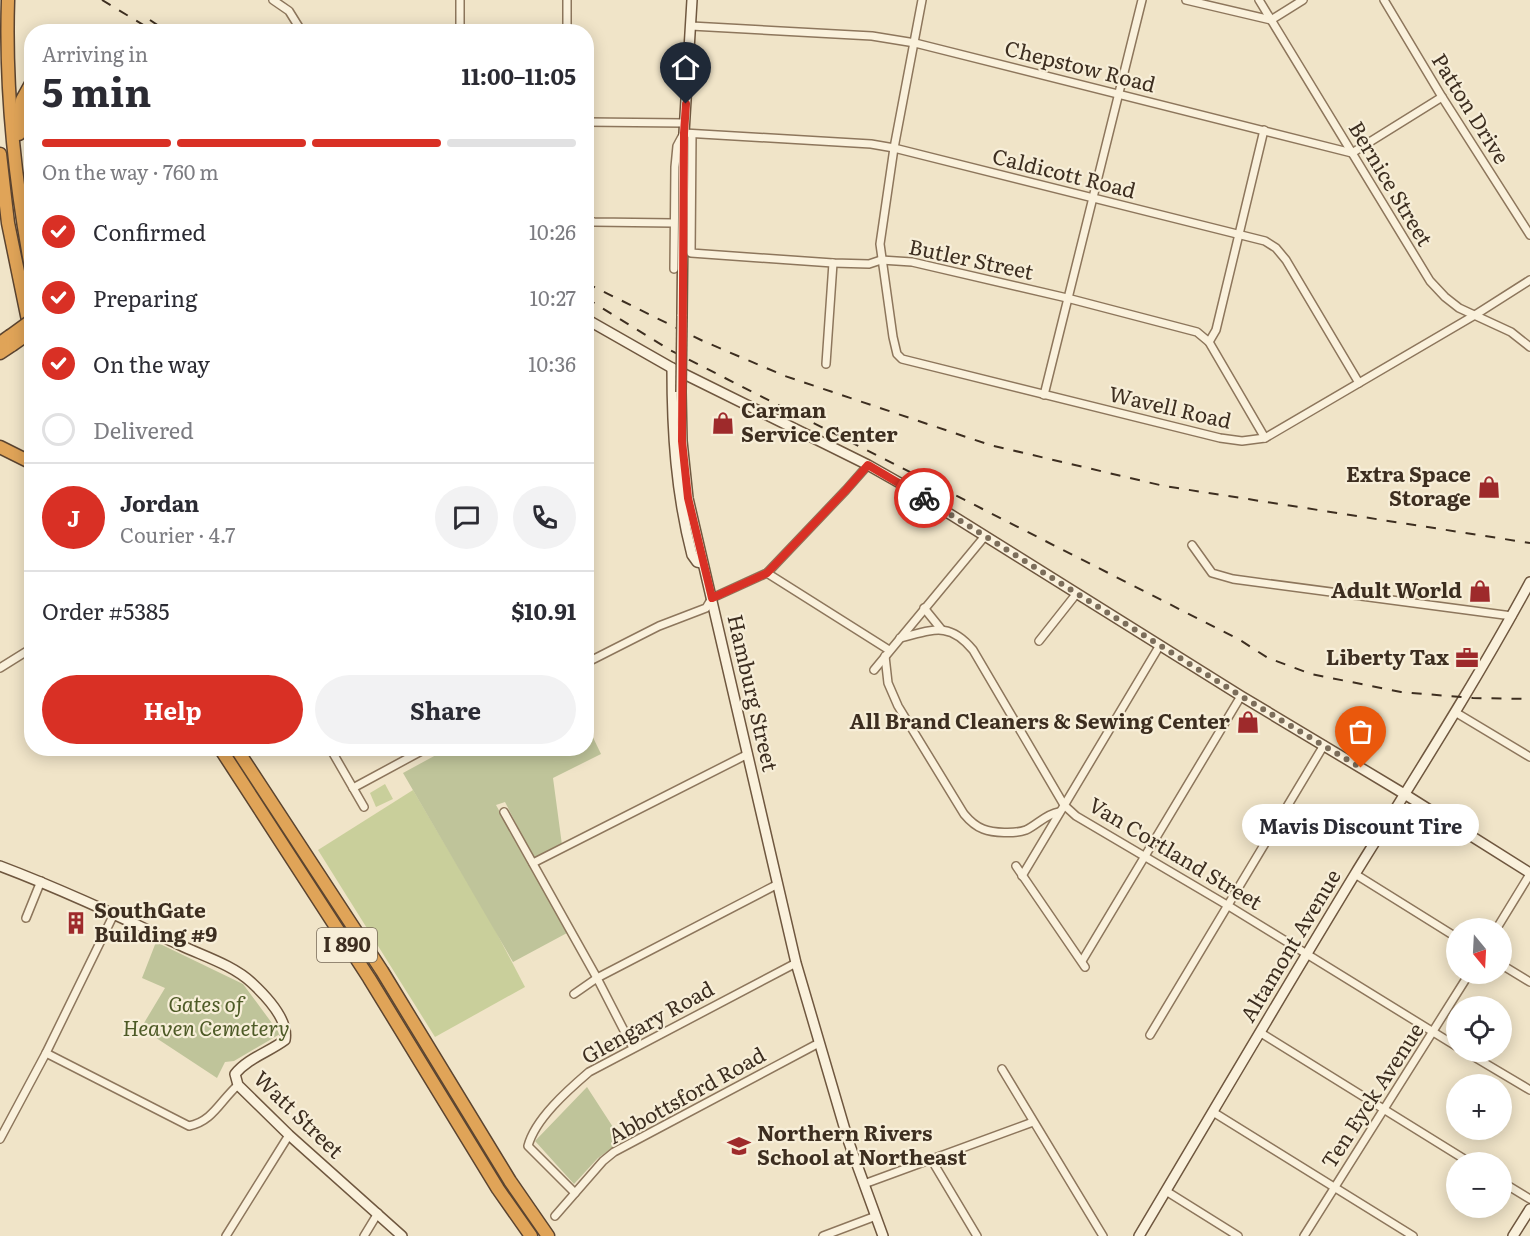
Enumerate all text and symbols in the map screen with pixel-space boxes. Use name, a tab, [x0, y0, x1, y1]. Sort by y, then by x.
street label: Chepstow Road	[1002, 31, 1159, 98]
text: Arriving in	[42, 38, 148, 68]
pin	[660, 42, 711, 104]
street label: Patton Drive	[1426, 46, 1519, 169]
icon: home	[669, 51, 702, 84]
text: 11:00–11:05	[462, 59, 576, 92]
text: 5 min	[42, 61, 151, 119]
street label: Bernice Street	[1343, 114, 1442, 252]
street label: Caldicott Road	[990, 139, 1140, 204]
text: On the way · 760 m	[42, 156, 219, 186]
icon: check	[42, 215, 75, 248]
text: Confirmed	[93, 215, 206, 248]
text: 10:26	[529, 216, 576, 246]
street label: Butler Street	[906, 229, 1037, 286]
icon: check	[42, 281, 75, 314]
text: Preparing	[93, 281, 197, 314]
text: 10:27	[530, 282, 576, 312]
icon: check	[42, 347, 75, 380]
text: On the way	[93, 347, 210, 380]
text: 10:36	[528, 348, 576, 378]
street label: Wavell Road	[1106, 376, 1235, 435]
place label: Carman Service Center	[741, 393, 898, 448]
shop icon: Carman Service Center	[710, 410, 736, 436]
text: Delivered	[93, 413, 194, 446]
place label: Extra Space Storage	[1346, 457, 1471, 512]
courier	[894, 468, 954, 528]
shop icon: Extra Space Storage	[1476, 474, 1502, 500]
icon: bike	[908, 482, 941, 515]
text: Jordan	[120, 486, 199, 519]
button: chat	[435, 486, 498, 549]
button: phone	[513, 486, 576, 549]
text: J	[67, 501, 80, 534]
text: Courier · 4.7	[120, 519, 235, 549]
place label: Adult World	[1331, 573, 1462, 604]
shop icon: Adult World	[1467, 578, 1493, 604]
text: Order #5385	[42, 594, 169, 627]
text: $10.91	[511, 594, 576, 627]
street label: Hamburg Street	[721, 611, 788, 775]
place label: Liberty Tax	[1326, 640, 1449, 671]
office icon: Liberty Tax	[1454, 645, 1480, 671]
button: Help	[42, 675, 303, 744]
button: Share	[315, 675, 576, 744]
place label: All Brand Cleaners & Sewing Center	[850, 704, 1231, 735]
pin	[1335, 706, 1386, 768]
shop icon: All Brand Cleaners & Sewing Center	[1235, 709, 1261, 735]
icon: bag	[1344, 715, 1377, 748]
street label: Van Cortland Street	[1084, 788, 1269, 916]
callout: Mavis Discount Tire	[1242, 804, 1480, 846]
text: Mavis Discount Tire	[1259, 810, 1462, 840]
street label: Altamont Avenue	[1231, 862, 1347, 1027]
place label: SouthGate Building #9	[94, 893, 217, 948]
building icon: SouthGate Building #9	[63, 910, 89, 936]
north arrow	[1446, 918, 1512, 984]
map controls	[1446, 918, 1512, 1218]
road number: I 890	[317, 928, 377, 962]
street label: Glengary Road	[575, 972, 719, 1070]
park label: Gates of Heaven Cemetery	[122, 987, 290, 1042]
button: locate	[1446, 996, 1512, 1062]
street label: Ten Eyck Avenue	[1312, 1016, 1430, 1174]
street label: Abbottsford Road	[601, 1038, 770, 1150]
street label: Watt Street	[248, 1062, 352, 1164]
button: +	[1446, 1074, 1512, 1140]
place label: Northern Rivers School at Northeast	[757, 1116, 967, 1171]
school or university icon: Northern Rivers School at Northeast	[726, 1133, 752, 1159]
button: −	[1446, 1152, 1512, 1218]

